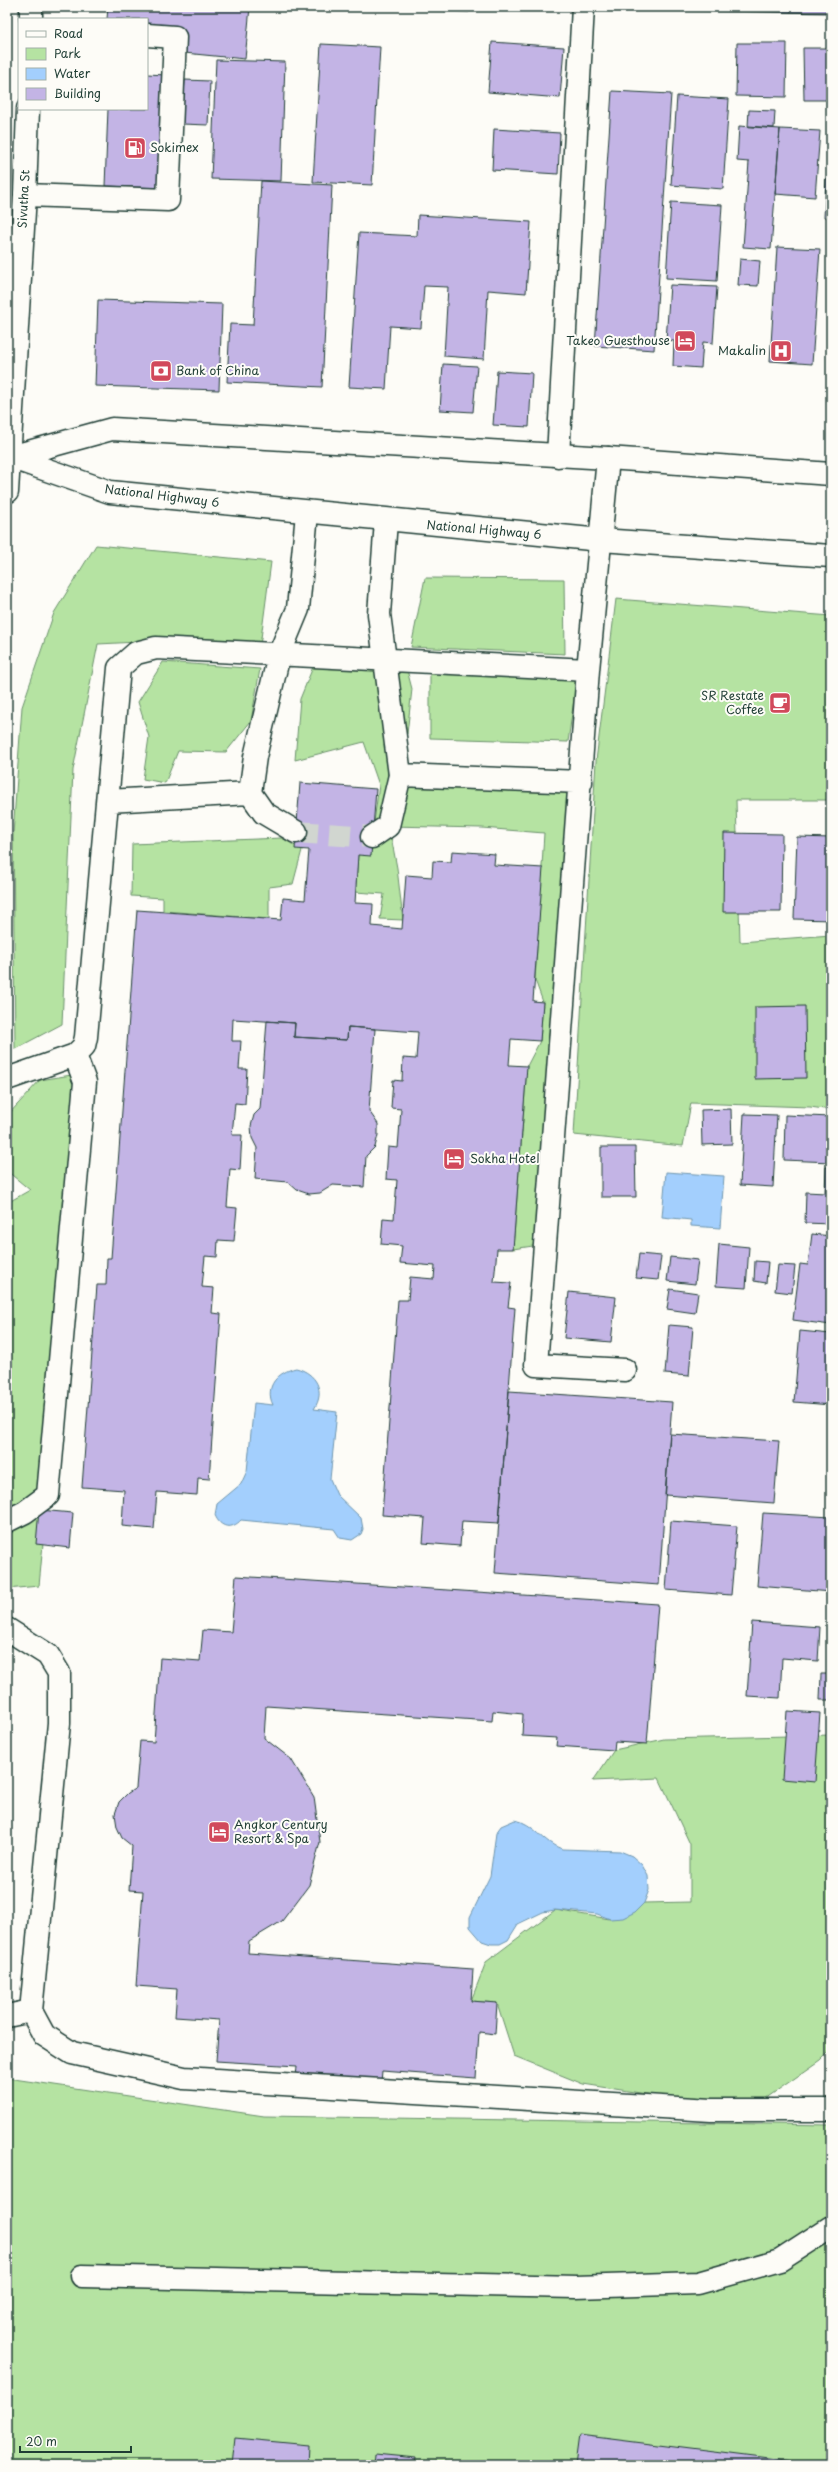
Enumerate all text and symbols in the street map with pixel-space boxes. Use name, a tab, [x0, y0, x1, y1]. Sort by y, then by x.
legend	[18, 18, 148, 110]
text: Road	[54, 24, 83, 42]
text: Park	[54, 44, 81, 62]
text: Water	[54, 64, 91, 82]
text: Building	[54, 84, 101, 102]
fuel station icon: Sokimex	[122, 135, 148, 161]
place label: Sokimex	[150, 138, 199, 156]
street label: Sivutha St	[12, 169, 34, 229]
hotel icon: Takeo Guesthouse	[672, 328, 698, 354]
place label: Takeo Guesthouse	[566, 331, 670, 349]
hospital icon: Makalin	[768, 338, 794, 364]
place label: Makalin	[718, 341, 766, 359]
bank icon: Bank of China	[148, 358, 174, 384]
place label: Bank of China	[176, 361, 259, 379]
street label: National Highway 6	[104, 479, 221, 511]
street label: National Highway 6	[426, 515, 542, 543]
place label: SR Restate Coffee	[701, 686, 764, 718]
cafe icon: SR Restate Coffee	[767, 690, 793, 716]
hotel icon: Sokha Hotel	[441, 1146, 467, 1172]
place label: Sokha Hotel	[470, 1149, 539, 1167]
place label: Angkor Century Resort & Spa	[234, 1815, 328, 1847]
hotel icon: Angkor Century Resort & Spa	[206, 1819, 232, 1845]
scale bar	[20, 2428, 131, 2454]
text: 20 m	[26, 2432, 57, 2450]

